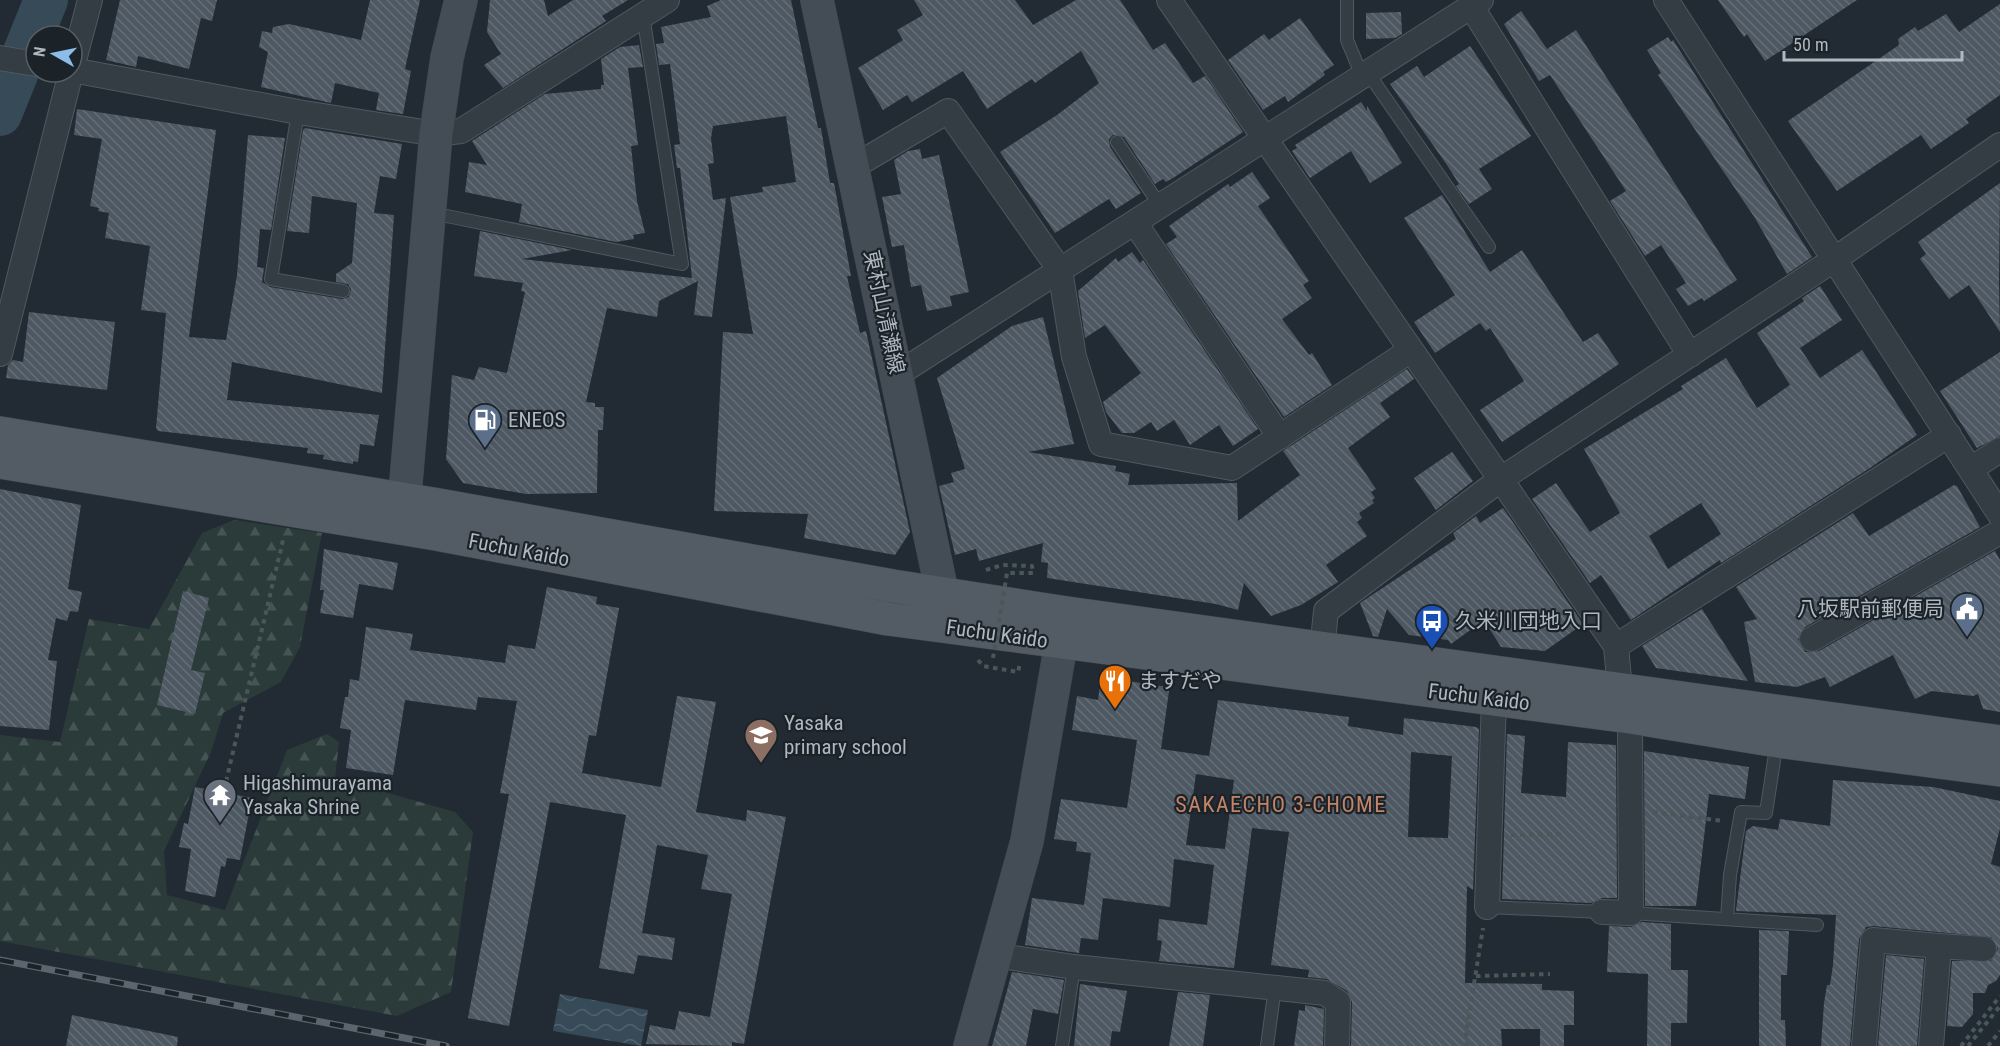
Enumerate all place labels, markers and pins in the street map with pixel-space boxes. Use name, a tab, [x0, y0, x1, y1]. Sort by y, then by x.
fuel station icon: ENEOS	[467, 402, 503, 449]
place label: ENEOS	[508, 408, 566, 432]
public building icon: 八坂駅前郵便局	[1949, 591, 1985, 638]
place label: 八坂駅前郵便局	[1797, 597, 1944, 621]
bus stop icon: 久米川団地入口	[1414, 603, 1450, 650]
place label: 久米川団地入口	[1455, 609, 1602, 633]
restaurant icon: ますだや	[1097, 663, 1133, 710]
place label: ますだや	[1138, 669, 1222, 693]
place label: Yasaka primary school	[784, 711, 907, 759]
school or university icon: Yasaka primary school	[743, 717, 779, 764]
place label: Higashimurayama Yasaka Shrine	[243, 771, 392, 819]
temple icon: Higashimurayama Yasaka Shrine	[202, 777, 238, 824]

